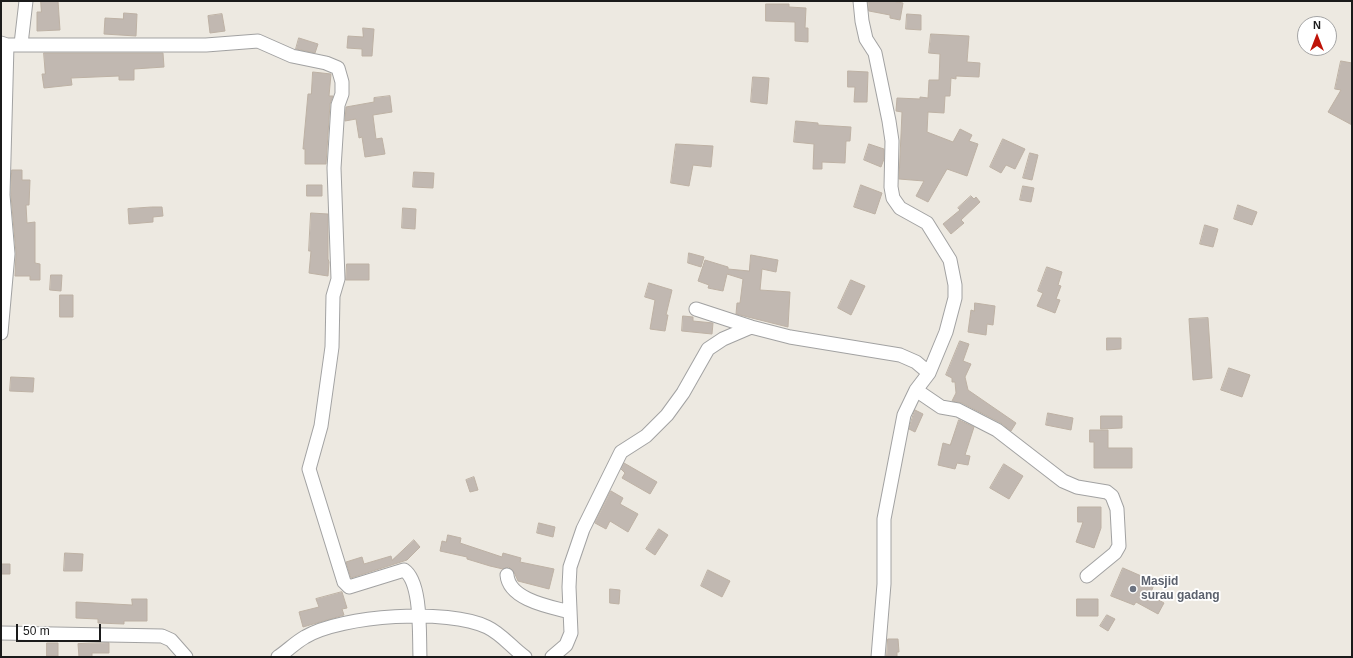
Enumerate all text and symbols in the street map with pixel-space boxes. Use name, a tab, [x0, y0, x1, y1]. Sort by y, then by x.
north arrow	[1297, 16, 1337, 56]
text: N	[1313, 19, 1321, 31]
place label: Masjid surau gadang	[1141, 575, 1220, 603]
marker: Masjid surau gadang	[1128, 584, 1138, 594]
scale bar	[18, 616, 103, 642]
text: 50 m	[23, 624, 50, 638]

